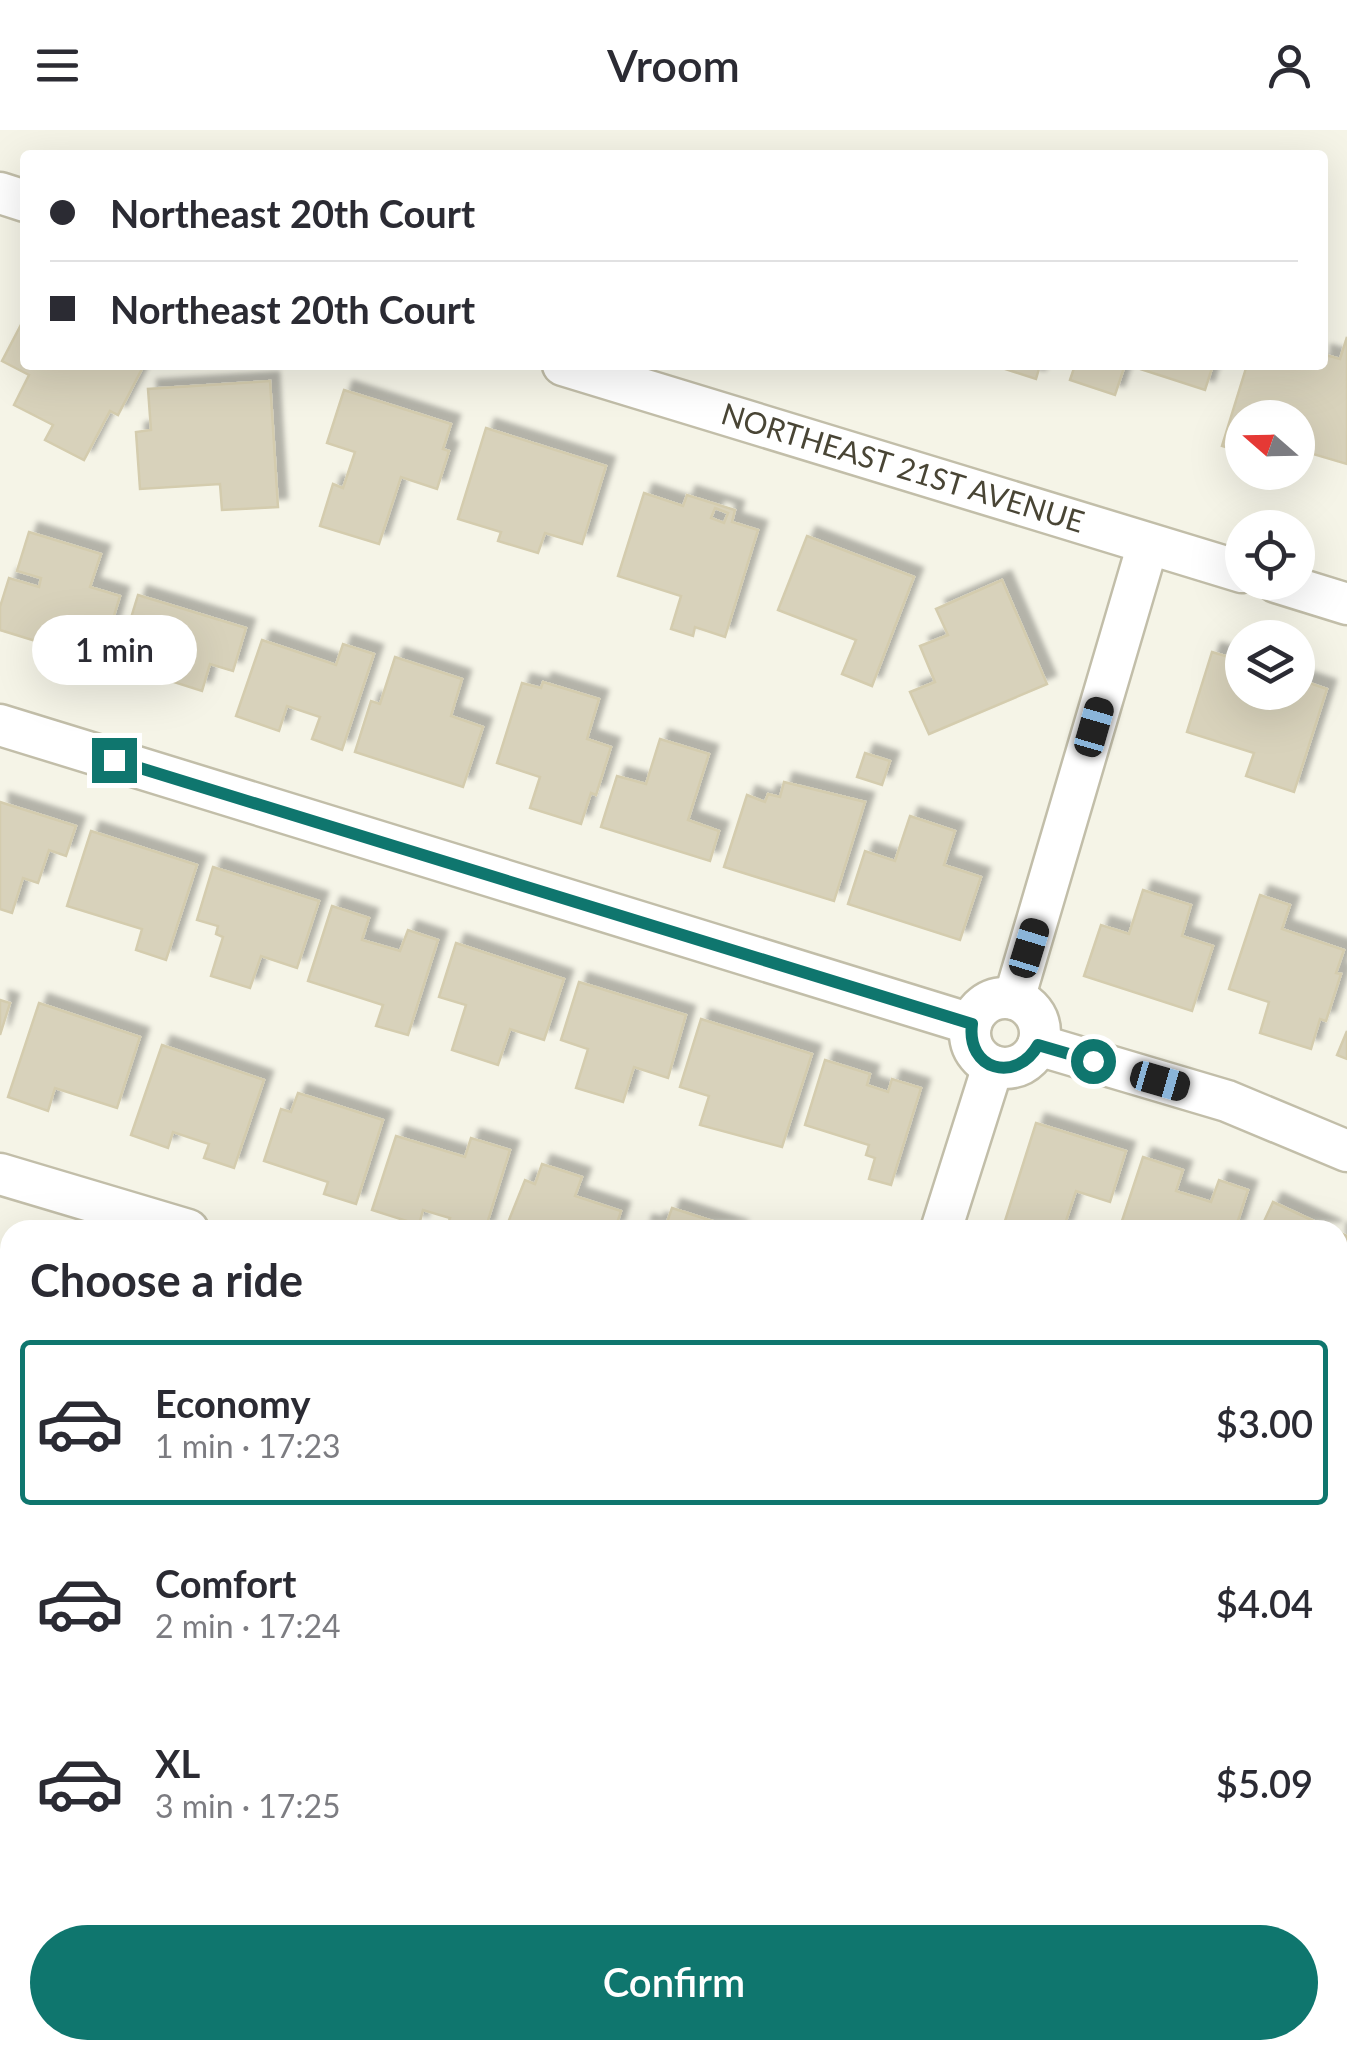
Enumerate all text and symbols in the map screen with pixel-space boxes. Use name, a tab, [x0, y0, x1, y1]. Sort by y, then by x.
icon: menu	[30, 38, 85, 93]
text: Vroom	[607, 38, 740, 92]
icon: person	[1262, 38, 1317, 93]
text: Northeast 20th Court	[110, 190, 475, 236]
text: Northeast 20th Court	[110, 286, 475, 332]
street label: NORTHEAST 21ST AVENUE	[717, 394, 1089, 539]
north arrow	[1225, 400, 1315, 490]
map controls	[1225, 400, 1315, 710]
button: locate	[1225, 510, 1315, 600]
callout: 1 min	[32, 615, 196, 685]
button: layers	[1225, 620, 1315, 710]
text: 1 min	[75, 630, 154, 669]
car	[1071, 694, 1117, 760]
route end	[92, 738, 137, 783]
car	[1006, 915, 1052, 981]
route start	[1071, 1039, 1116, 1084]
car	[1127, 1058, 1193, 1104]
text: Choose a ride	[30, 1253, 303, 1307]
icon: car	[35, 1378, 125, 1468]
text: Economy	[155, 1380, 310, 1426]
text: $3.00	[1216, 1400, 1313, 1446]
text: 1 min · 17:23	[155, 1426, 341, 1465]
icon: car	[35, 1558, 125, 1648]
text: Comfort	[155, 1560, 296, 1606]
text: $4.04	[1216, 1580, 1313, 1626]
text: 2 min · 17:24	[155, 1606, 341, 1645]
icon: car	[35, 1738, 125, 1828]
text: XL	[155, 1740, 200, 1786]
text: $5.09	[1216, 1760, 1313, 1806]
text: 3 min · 17:25	[155, 1786, 341, 1825]
button: Confirm	[30, 1925, 1318, 2040]

